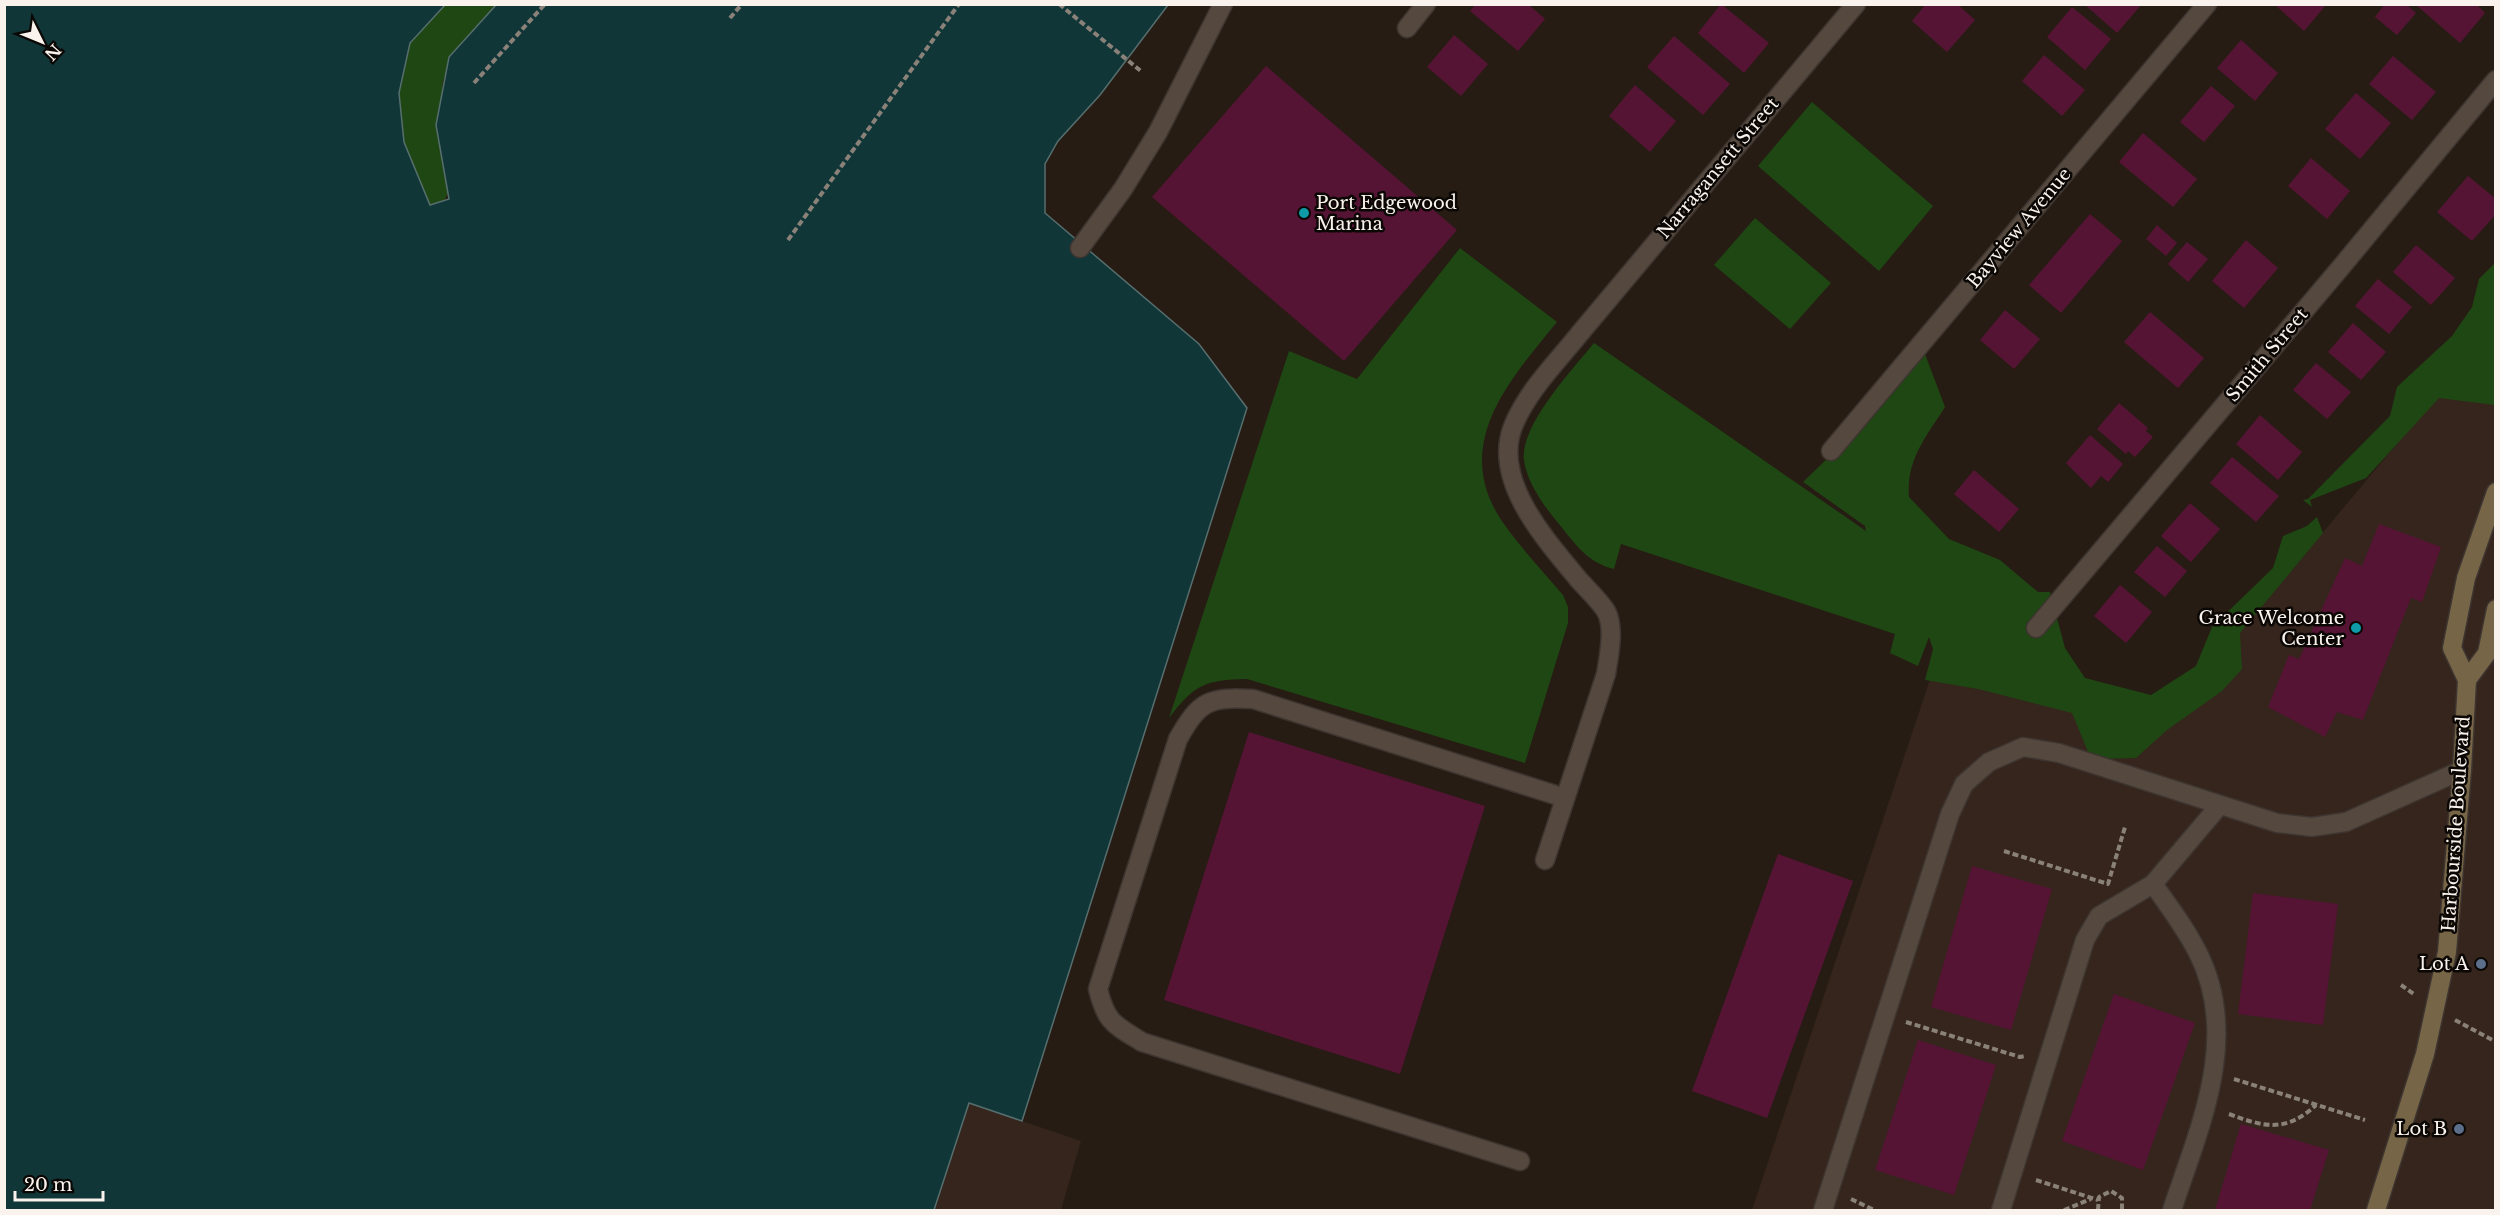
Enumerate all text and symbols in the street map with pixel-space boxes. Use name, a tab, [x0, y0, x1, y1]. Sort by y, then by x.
north arrow	[12, 12, 72, 72]
text: N	[41, 40, 65, 65]
street label: Narragansett Street	[1653, 93, 1784, 243]
street label: Bayview Avenue	[1962, 164, 2076, 292]
place label: Port Edgewood Marina	[1316, 192, 1457, 235]
marker: Port Edgewood Marina	[1297, 206, 1311, 220]
street label: Smith Street	[2221, 304, 2313, 406]
place label: Grace Welcome Center	[2198, 607, 2344, 650]
marker: Grace Welcome Center	[2349, 621, 2363, 635]
street label: Harbourside Boulevard	[2437, 715, 2475, 933]
place label: Lot A	[2419, 953, 2470, 975]
marker: Lot A	[2474, 957, 2488, 971]
place label: Lot B	[2396, 1118, 2447, 1140]
marker: Lot B	[2452, 1122, 2466, 1136]
scale bar	[15, 1164, 104, 1202]
text: 20 m	[24, 1174, 72, 1196]

